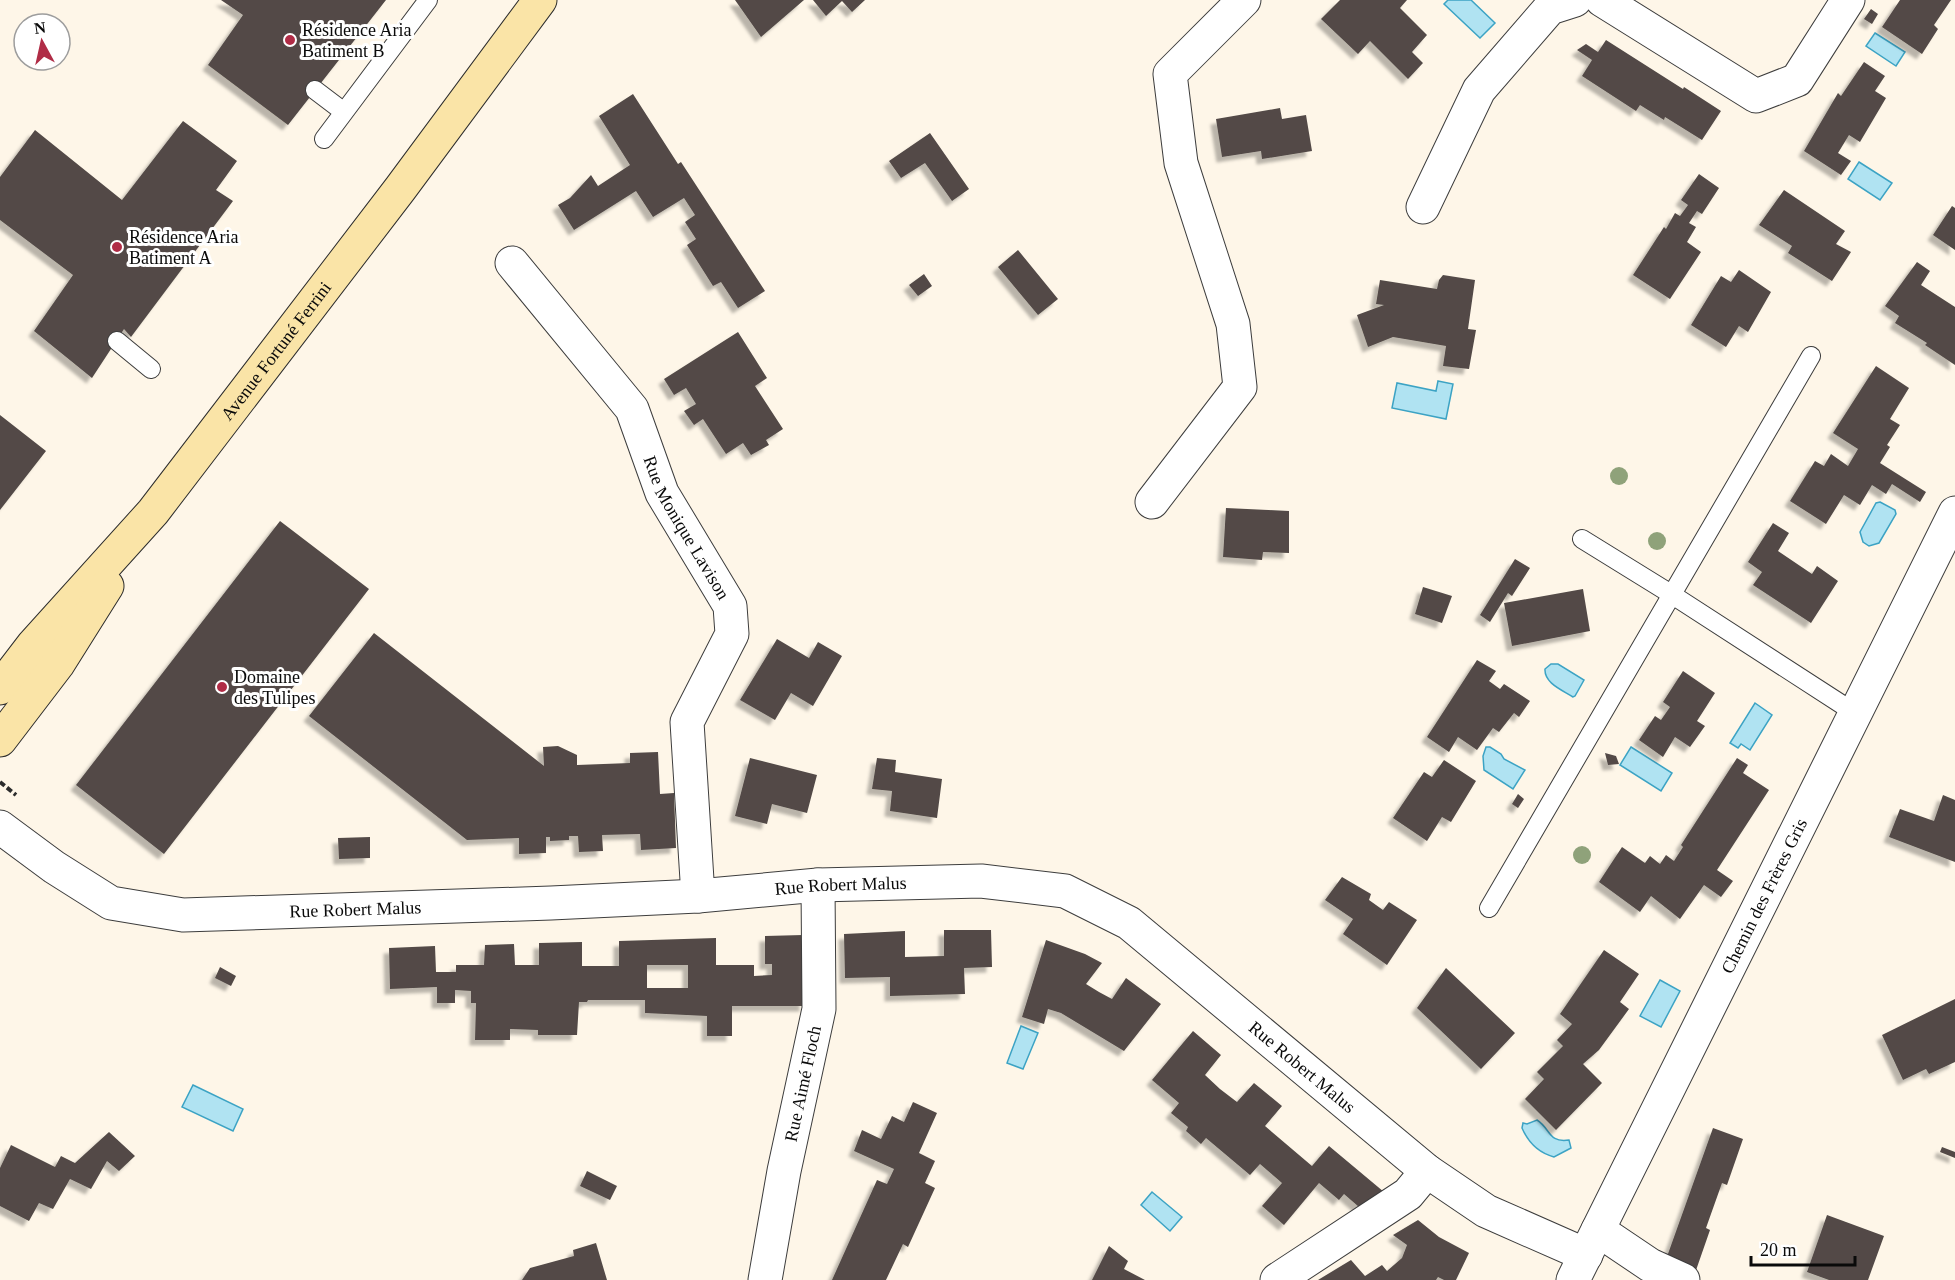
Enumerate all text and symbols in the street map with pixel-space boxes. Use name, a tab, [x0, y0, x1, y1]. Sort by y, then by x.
north arrow	[12, 12, 72, 72]
text: N	[33, 18, 47, 37]
place label: Résidence Aria Batiment B	[302, 20, 411, 61]
marker: Résidence Aria Batiment B	[283, 33, 297, 47]
place label: Résidence Aria Batiment A	[129, 227, 238, 268]
marker: Résidence Aria Batiment A	[110, 240, 124, 254]
street label: Avenue Fortuné Ferrini	[217, 278, 335, 424]
street label: Rue Monique Lavison	[640, 453, 734, 603]
place label: Domaine des Tulipes	[234, 667, 316, 708]
marker: Domaine des Tulipes	[215, 680, 229, 694]
street label: Chemin des Frères Gris	[1717, 815, 1811, 977]
street label: Rue Robert Malus	[774, 873, 907, 899]
street label: Rue Robert Malus	[289, 897, 422, 922]
street label: Rue Robert Malus	[1245, 1017, 1359, 1117]
street label: Rue Aimé Floch	[781, 1024, 825, 1143]
scale bar	[1751, 1229, 1854, 1267]
text: 20 m	[1760, 1240, 1797, 1260]

